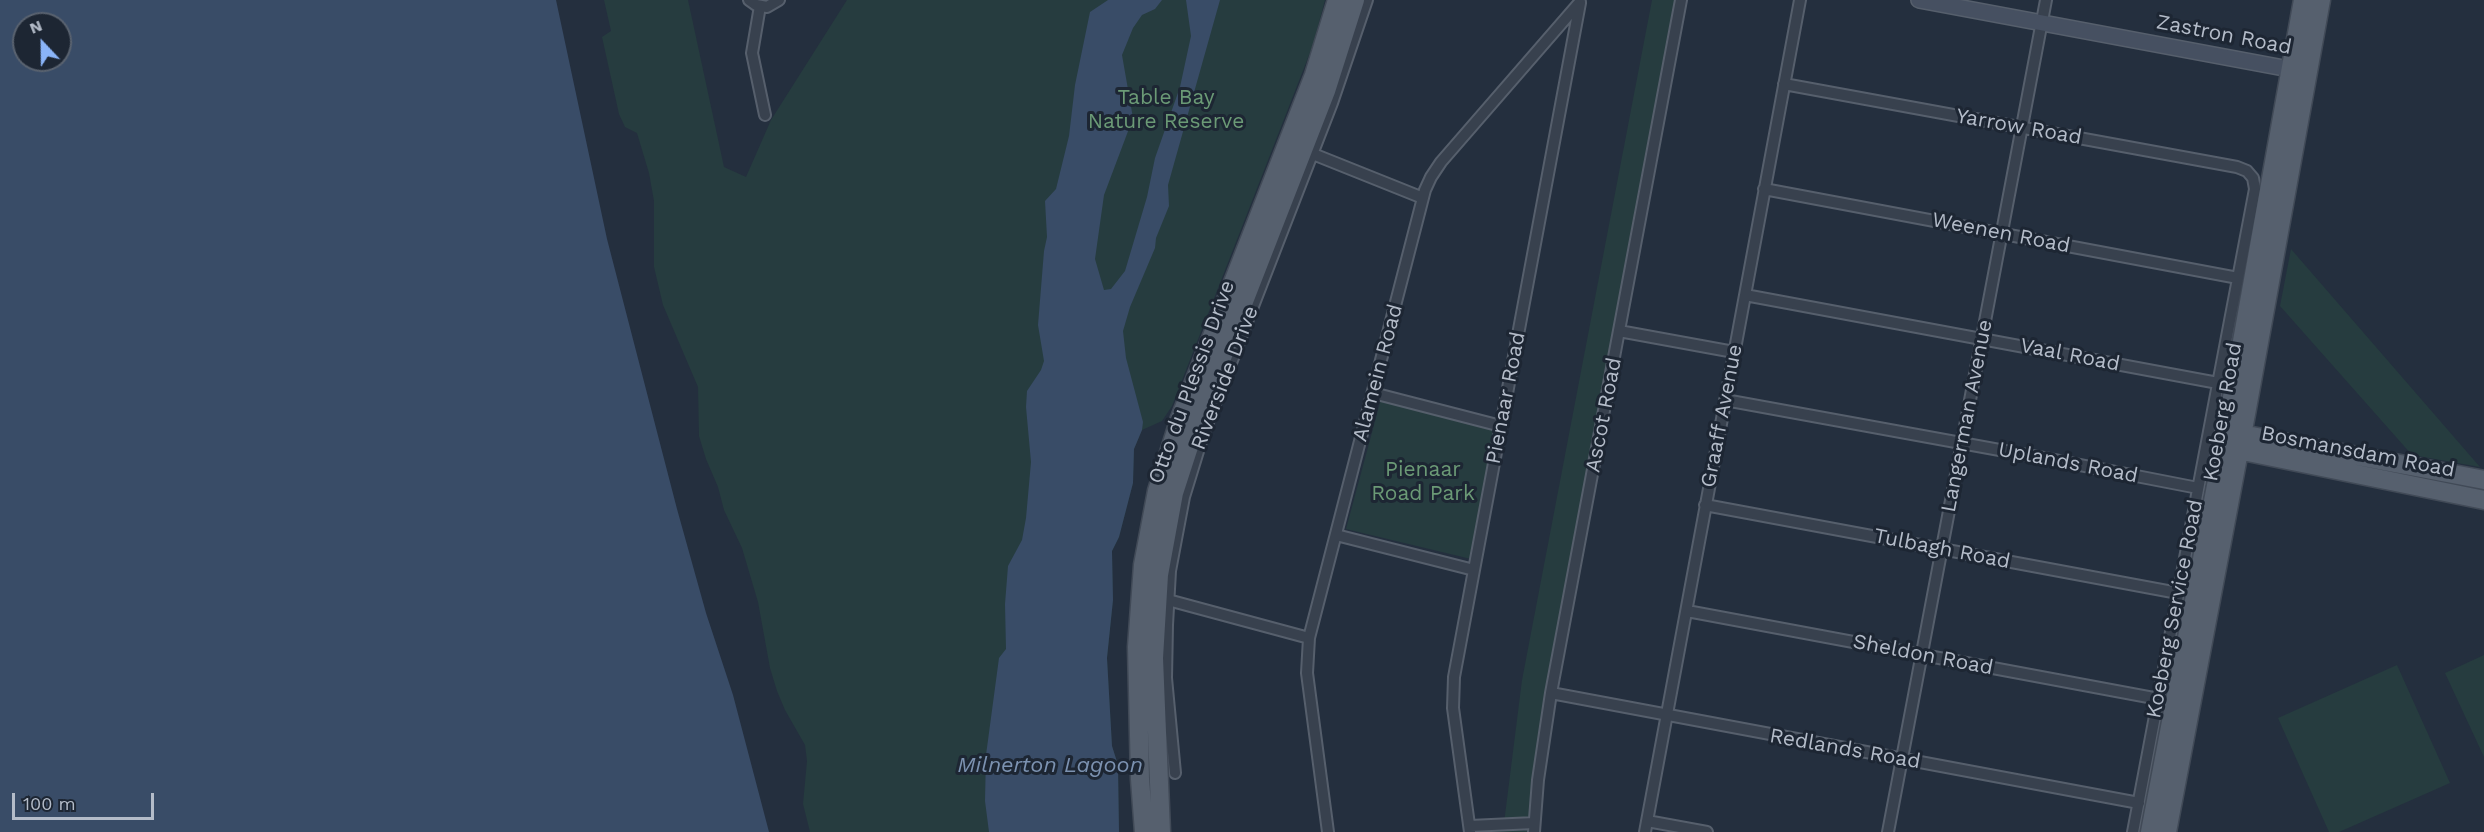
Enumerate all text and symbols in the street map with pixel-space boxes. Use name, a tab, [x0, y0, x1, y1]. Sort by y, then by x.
street label: Zastron Road	[2154, 10, 2294, 60]
north arrow	[12, 12, 72, 72]
text: N	[27, 16, 45, 38]
park label: Table Bay Nature Reserve	[1088, 85, 1244, 135]
street label: Yarrow Road	[1954, 104, 2084, 150]
street label: Weenen Road	[1930, 207, 2072, 259]
street label: Otto du Plessis Drive	[1143, 277, 1241, 487]
street label: Alamein Road	[1348, 301, 1408, 445]
street label: Riverside Drive	[1186, 303, 1264, 453]
street label: Langerman Avenue	[1936, 318, 1998, 514]
street label: Pienaar Road	[1481, 330, 1531, 466]
street label: Vaal Road	[2018, 333, 2122, 377]
street label: Koeberg Road	[2198, 341, 2248, 483]
street label: Graaff Avenue	[1696, 342, 1748, 490]
street label: Ascot Road	[1581, 356, 1627, 474]
street label: Bosmansdam Road	[2259, 421, 2457, 483]
street label: Uplands Road	[1996, 437, 2140, 489]
park label: Pienaar Road Park	[1371, 457, 1475, 507]
street label: Koeberg Service Road	[2141, 498, 2209, 720]
street label: Tulbagh Road	[1872, 523, 2012, 575]
street label: Sheldon Road	[1851, 629, 1995, 681]
street label: Redlands Road	[1768, 723, 1922, 775]
water label: Milnerton Lagoon	[957, 753, 1143, 779]
scale bar	[15, 781, 158, 819]
text: 100 m	[23, 793, 76, 814]

